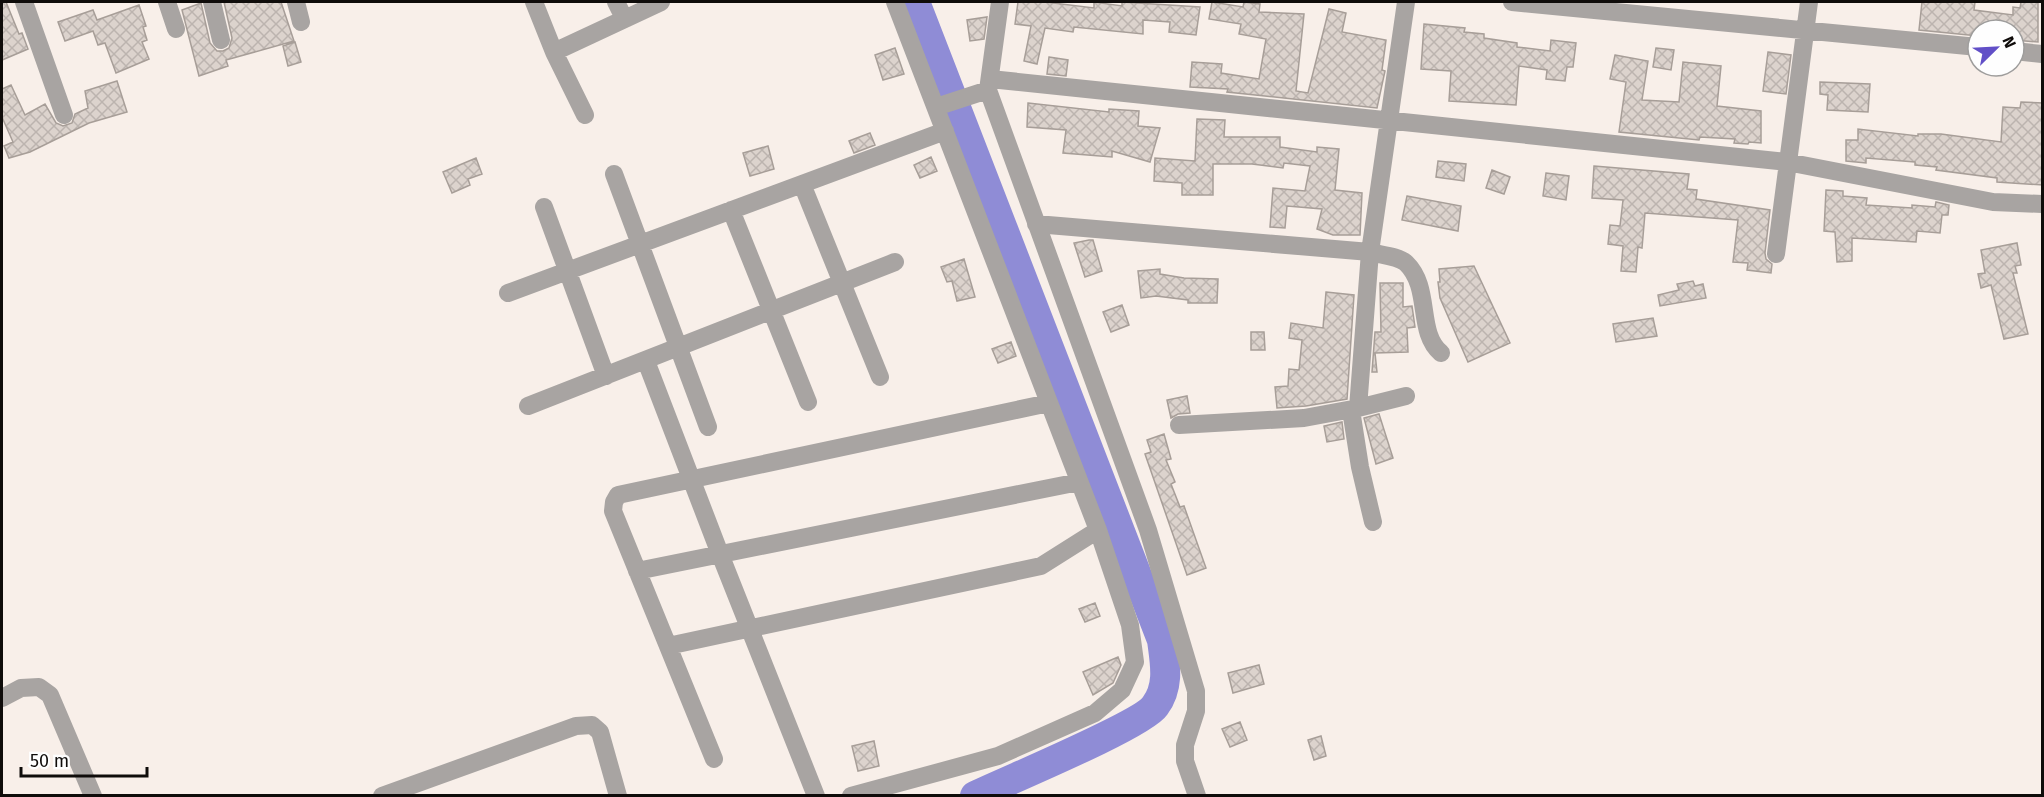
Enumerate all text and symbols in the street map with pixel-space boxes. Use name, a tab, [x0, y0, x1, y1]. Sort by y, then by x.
north arrow	[1966, 18, 2026, 78]
text: N	[1998, 33, 2020, 51]
scale bar	[21, 740, 147, 778]
text: 50 m	[30, 750, 69, 772]

